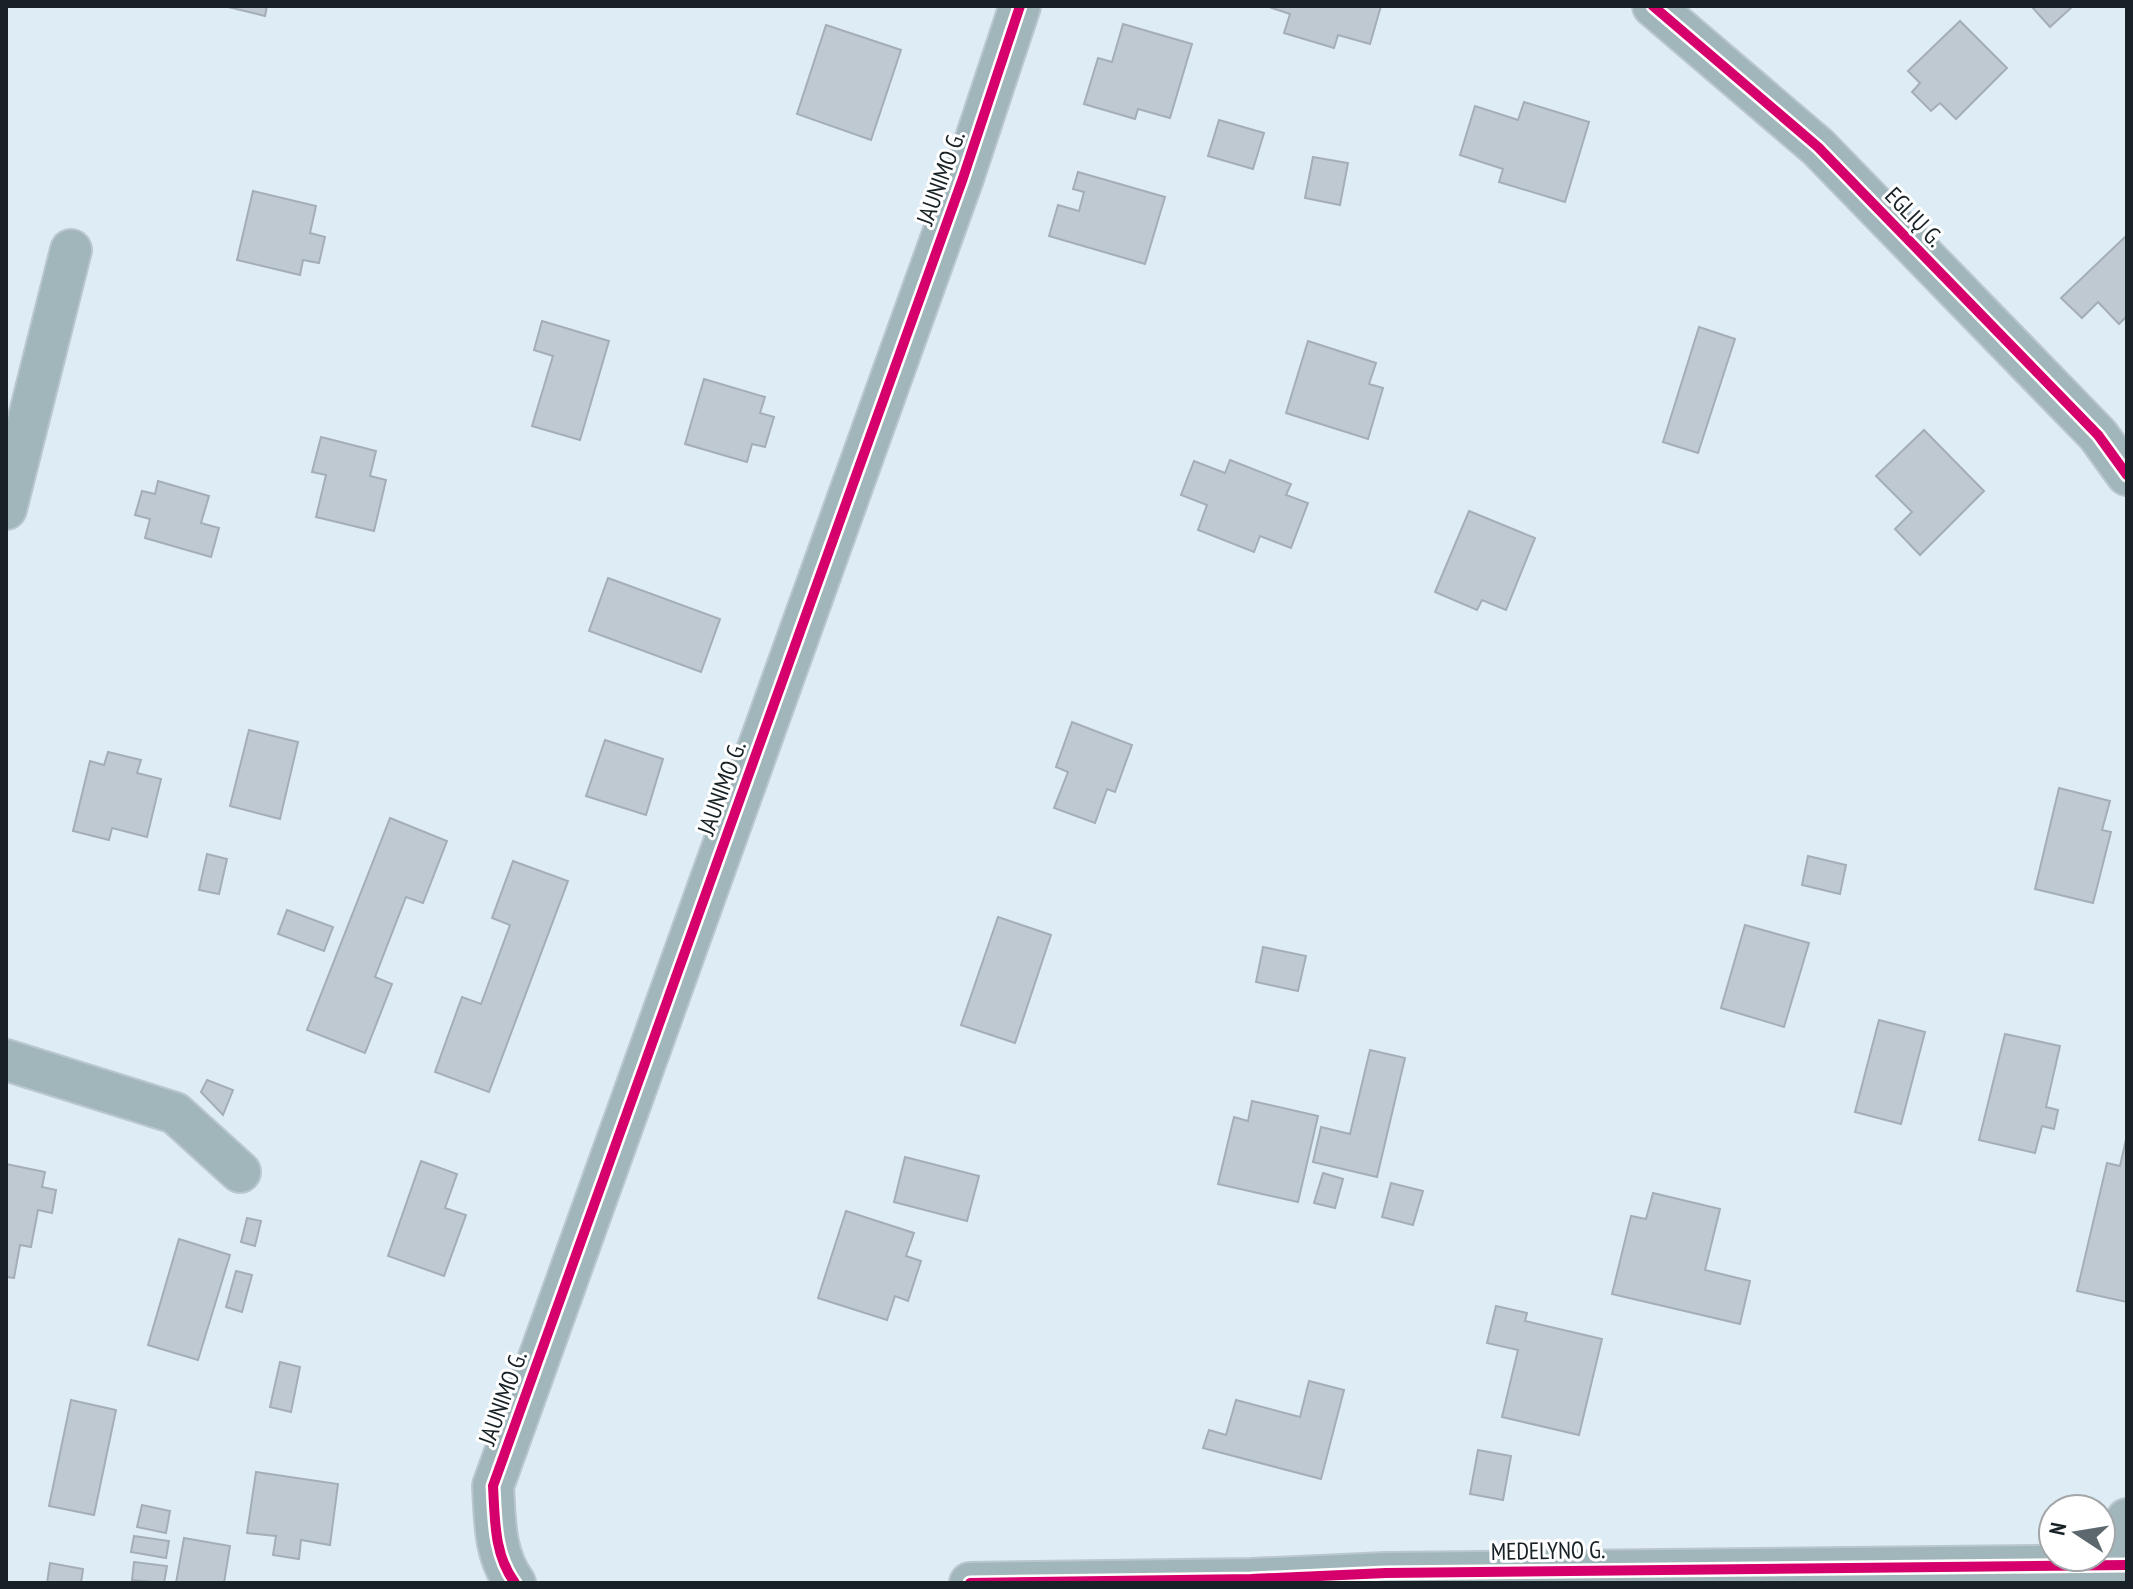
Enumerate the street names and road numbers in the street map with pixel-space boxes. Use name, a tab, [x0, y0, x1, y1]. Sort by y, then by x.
street label: JAUNIMO G.	[909, 127, 972, 230]
street label: EGLIŲ G.	[1878, 180, 1950, 253]
street label: JAUNIMO G.	[690, 737, 753, 840]
street label: JAUNIMO G.	[471, 1347, 534, 1450]
street label: MEDELYNO G.	[1490, 1534, 1606, 1567]

